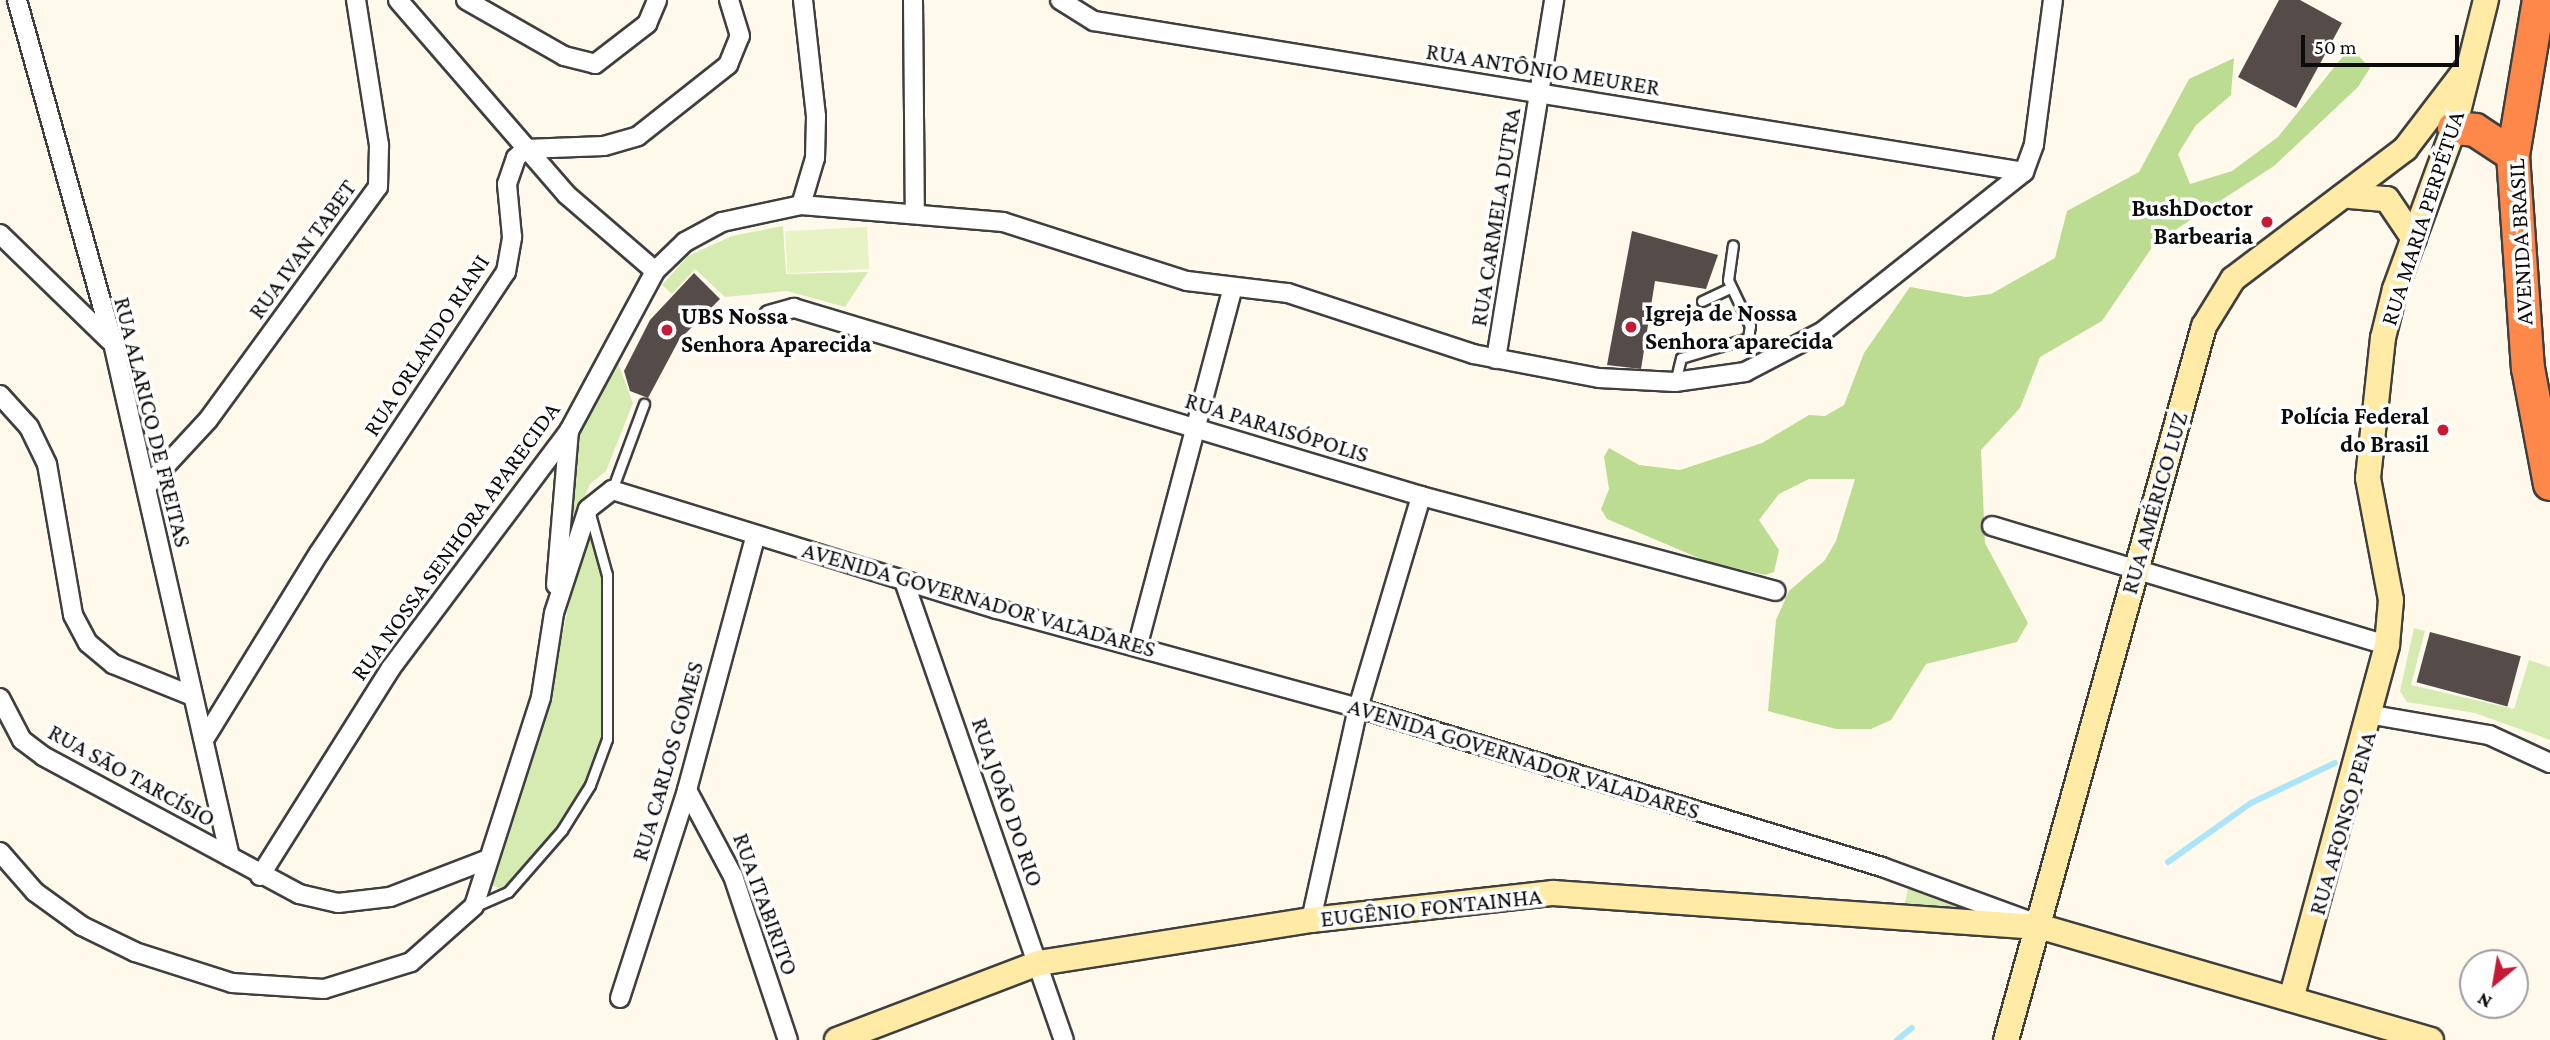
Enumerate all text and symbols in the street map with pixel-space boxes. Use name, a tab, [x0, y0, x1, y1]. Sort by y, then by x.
scale bar	[2305, 21, 2462, 65]
text: 50 m	[2314, 35, 2357, 59]
street label: RUA ANTÔNIO MEURER	[1424, 36, 1662, 102]
street label: RUA CARMELA DUTRA	[1463, 106, 1527, 328]
street label: RUA MARIA PERPÉTUA	[2374, 107, 2470, 329]
street label: AVENIDA BRASIL	[2501, 158, 2539, 326]
street label: RUA IVAN TABET	[242, 174, 362, 324]
place label: BushDoctor Barbearia	[2131, 194, 2253, 250]
marker: BushDoctor Barbearia	[2259, 214, 2275, 230]
street label: RUA ORLANDO RIANI	[356, 249, 496, 441]
street label: RUA ALARICO DE FREITAS	[108, 294, 198, 550]
place label: Igreja de Nossa Senhora aparecida	[1645, 299, 1833, 355]
place label: UBS Nossa Senhora Aparecida	[681, 302, 872, 358]
marker: Igreja de Nossa Senhora aparecida	[1623, 319, 1639, 335]
marker: UBS Nossa Senhora Aparecida	[659, 322, 675, 338]
street label: RUA PARAISÓPOLIS	[1182, 385, 1372, 469]
street label: RUA NOSSA SENHORA APARECIDA	[344, 396, 566, 686]
place label: Polícia Federal do Brasil	[2281, 402, 2429, 458]
street label: RUA AMÉRICO LUZ	[2114, 409, 2194, 597]
marker: Polícia Federal do Brasil	[2435, 422, 2451, 438]
street label: AVENIDA GOVERNADOR VALADARES	[799, 535, 1159, 663]
street label: RUA CARLOS GOMES	[625, 658, 709, 864]
street label: AVENIDA GOVERNADOR VALADARES	[1345, 691, 1703, 825]
street label: RUA JOÃO DO RIO	[966, 714, 1050, 890]
street label: RUA SÃO TARCÍSIO	[43, 717, 221, 833]
street label: RUA AFONSO PENA	[2302, 728, 2382, 918]
street label: RUA ITABIRITO	[727, 829, 805, 979]
street label: EUGÊNIO FONTAINHA	[1319, 881, 1543, 933]
north arrow	[2459, 949, 2529, 1019]
text: N	[2473, 989, 2495, 1013]

